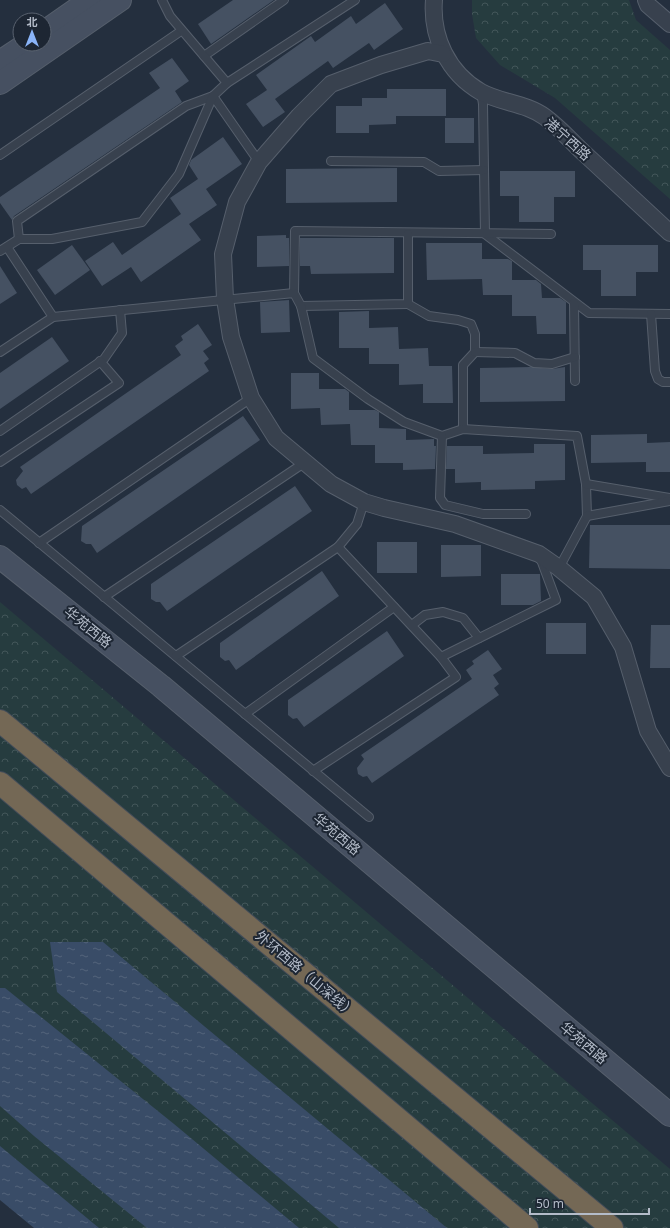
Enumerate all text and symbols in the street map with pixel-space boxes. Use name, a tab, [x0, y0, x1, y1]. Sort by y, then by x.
north arrow	[12, 12, 52, 52]
text: 北	[27, 14, 38, 29]
street label: 港宁西路	[541, 113, 595, 164]
street label: 华苑西路	[61, 602, 116, 652]
street label: 华苑西路	[310, 808, 365, 859]
street label: 外环西路（山深线）	[252, 926, 361, 1021]
street label: 华苑西路	[557, 1017, 612, 1068]
scale bar	[530, 1190, 649, 1216]
text: 50 m	[536, 1195, 564, 1212]

